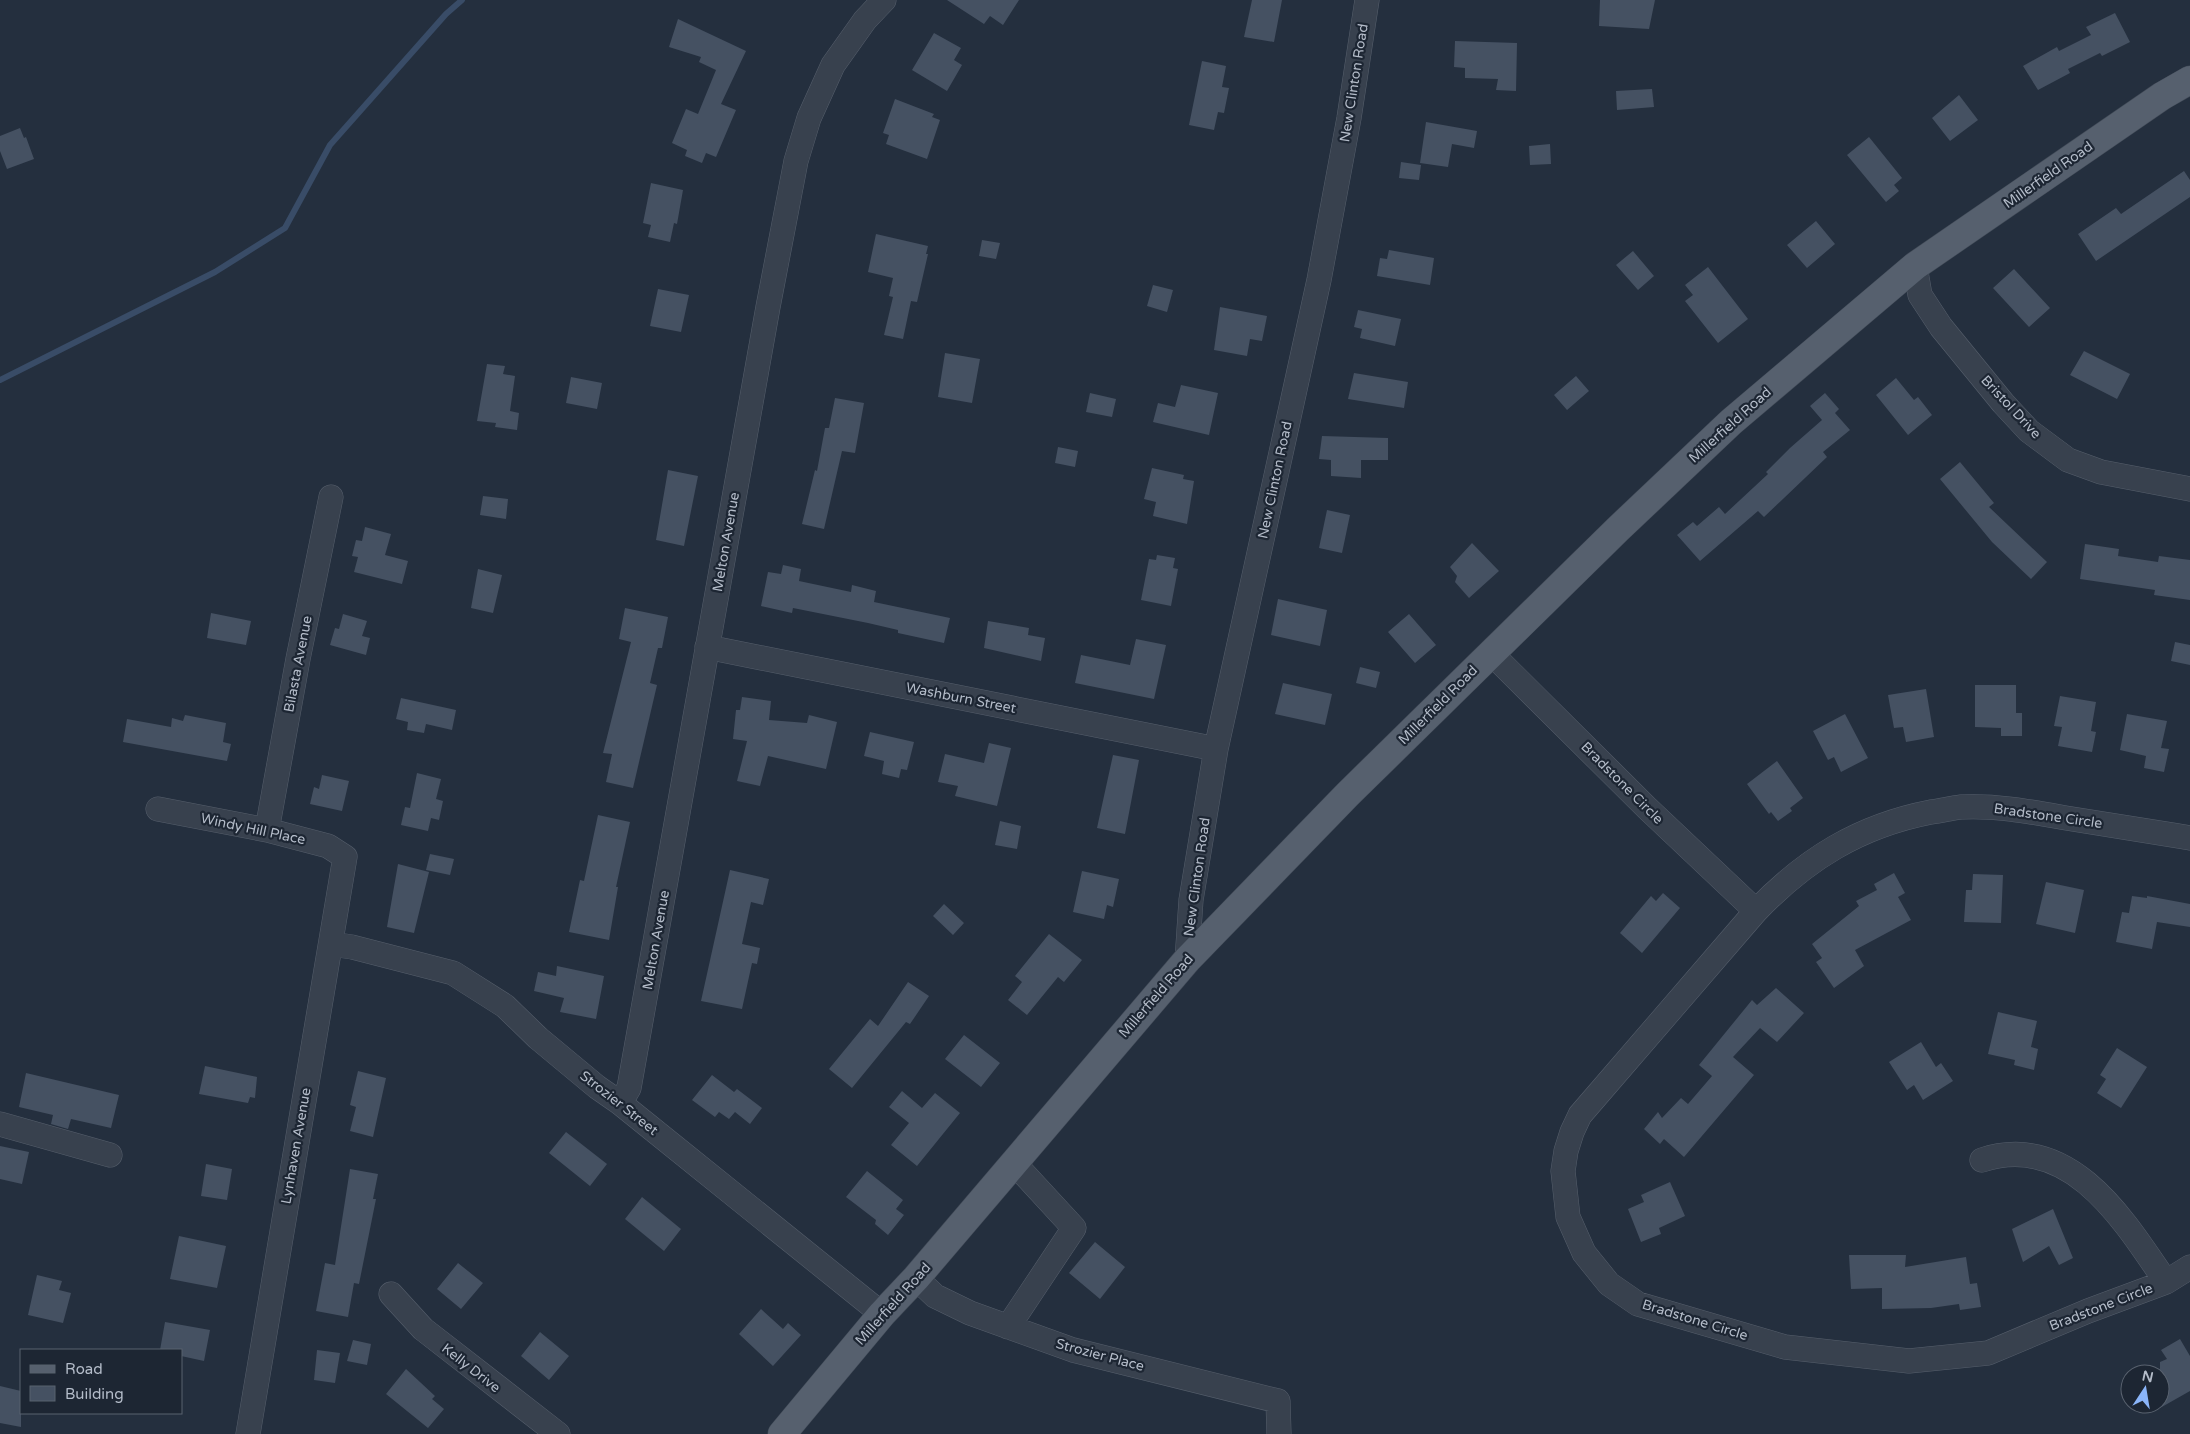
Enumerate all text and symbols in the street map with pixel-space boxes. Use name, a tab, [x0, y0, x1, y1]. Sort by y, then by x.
street label: New Clinton Road	[1336, 23, 1372, 143]
street label: Millerfield Road	[2000, 138, 2096, 212]
street label: Bristol Drive	[1977, 372, 2045, 442]
street label: Millerfield Road	[1685, 384, 1775, 466]
street label: New Clinton Road	[1254, 420, 1296, 540]
street label: Melton Avenue	[709, 491, 743, 593]
street label: Bilasta Avenue	[280, 614, 316, 714]
street label: Millerfield Road	[1395, 662, 1481, 748]
street label: Washburn Street	[905, 679, 1018, 717]
street label: Bradstone Circle	[1577, 738, 1667, 828]
street label: Bradstone Circle	[1993, 800, 2103, 832]
street label: Windy Hill Place	[199, 810, 307, 848]
street label: New Clinton Road	[1180, 816, 1214, 938]
street label: Melton Avenue	[639, 889, 673, 991]
street label: Millerfield Road	[1115, 951, 1197, 1041]
street label: Strozier Street	[576, 1067, 662, 1139]
street label: Lynhaven Avenue	[277, 1086, 315, 1206]
street label: Millerfield Road	[852, 1259, 934, 1349]
street label: Bradstone Circle	[2047, 1279, 2155, 1335]
street label: Bradstone Circle	[1640, 1296, 1750, 1344]
street label: Strozier Place	[1054, 1335, 1146, 1375]
street label: Kelly Drive	[438, 1340, 504, 1396]
legend	[20, 1349, 182, 1414]
text: Road	[65, 1360, 103, 1378]
north arrow	[2120, 1364, 2170, 1414]
text: N	[2140, 1367, 2155, 1386]
text: Building	[65, 1385, 124, 1403]

